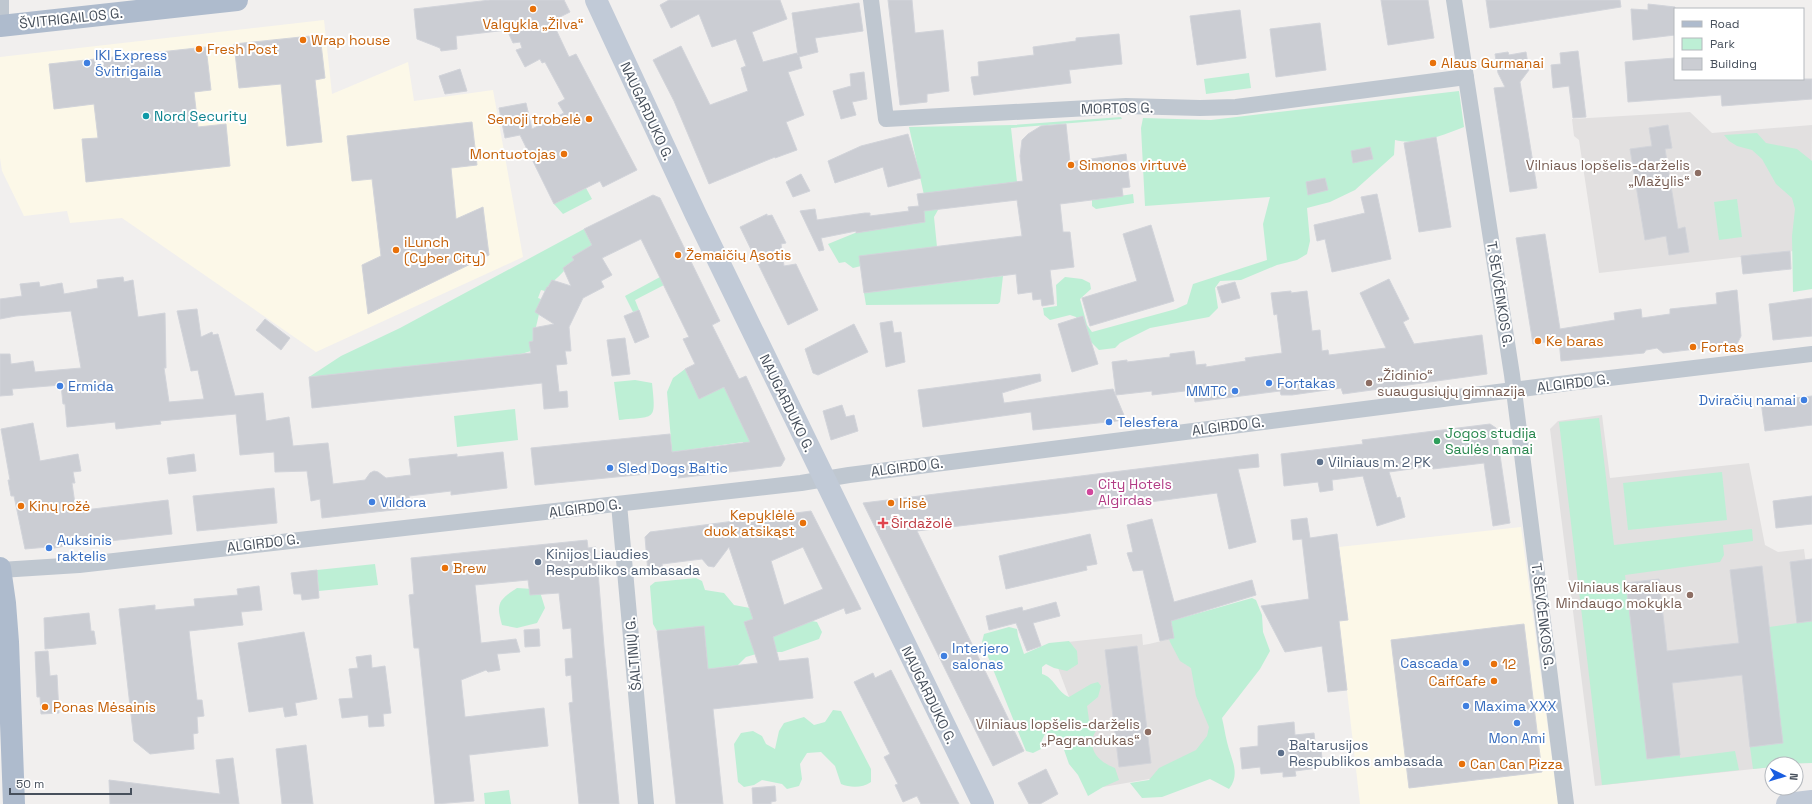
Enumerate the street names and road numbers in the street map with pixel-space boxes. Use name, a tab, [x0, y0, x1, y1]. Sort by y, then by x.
street label: ŠVITRIGAILOS G.	[18, 4, 124, 32]
street label: NAUGARDUKO G.	[616, 59, 678, 163]
street label: MORTOS G.	[1081, 98, 1153, 118]
street label: T. ŠEVČENKOS G.	[1483, 240, 1517, 348]
street label: NAUGARDUKO G.	[756, 351, 818, 455]
street label: ALGIRDO G.	[1536, 370, 1610, 396]
street label: ALGIRDO G.	[1191, 413, 1265, 439]
street label: ALGIRDO G.	[870, 454, 944, 480]
street label: ALGIRDO G.	[548, 495, 622, 521]
street label: ALGIRDO G.	[226, 530, 300, 556]
street label: T. ŠEVČENKOS G.	[1528, 562, 1558, 670]
street label: ŠALTINIŲ G.	[621, 616, 645, 692]
street label: NAUGARDUKO G.	[898, 643, 960, 747]

